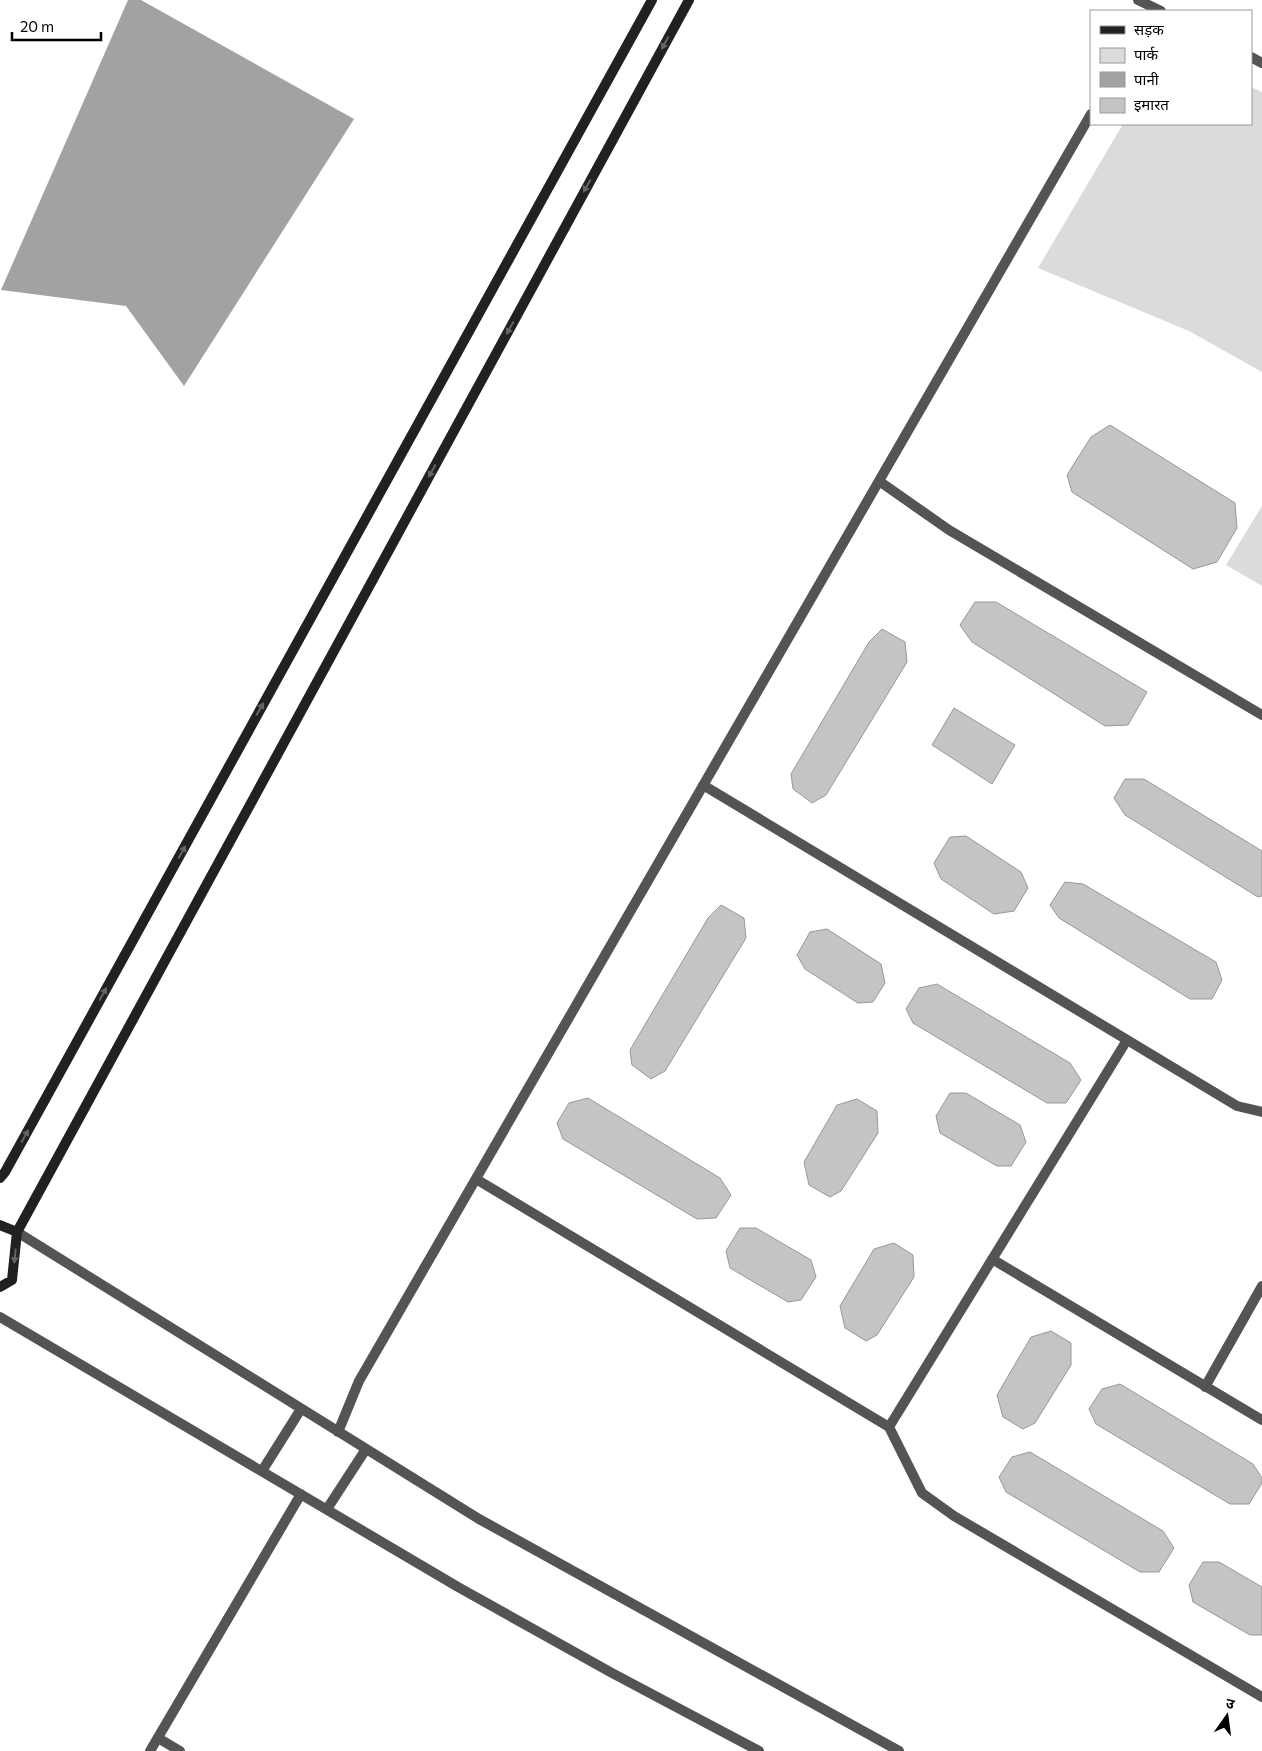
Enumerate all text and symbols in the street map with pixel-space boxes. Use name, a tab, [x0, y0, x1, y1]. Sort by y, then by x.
scale bar	[12, 10, 101, 42]
legend	[1090, 10, 1252, 125]
text: 20 m	[20, 17, 54, 35]
text: सड़क	[1134, 20, 1164, 38]
one-way arrow	[661, 35, 669, 50]
text: पार्क	[1134, 45, 1158, 63]
text: पानी	[1134, 70, 1160, 88]
text: इमारत	[1134, 95, 1169, 113]
one-way arrow	[583, 179, 592, 192]
one-way arrow	[506, 321, 514, 336]
one-way arrow	[428, 464, 436, 478]
one-way arrow	[256, 702, 264, 717]
one-way arrow	[177, 845, 186, 858]
one-way arrow	[99, 987, 107, 1001]
one-way arrow	[20, 1130, 29, 1143]
one-way arrow	[11, 1248, 19, 1264]
north arrow	[1202, 1691, 1252, 1741]
text: उ	[1224, 1694, 1237, 1712]

